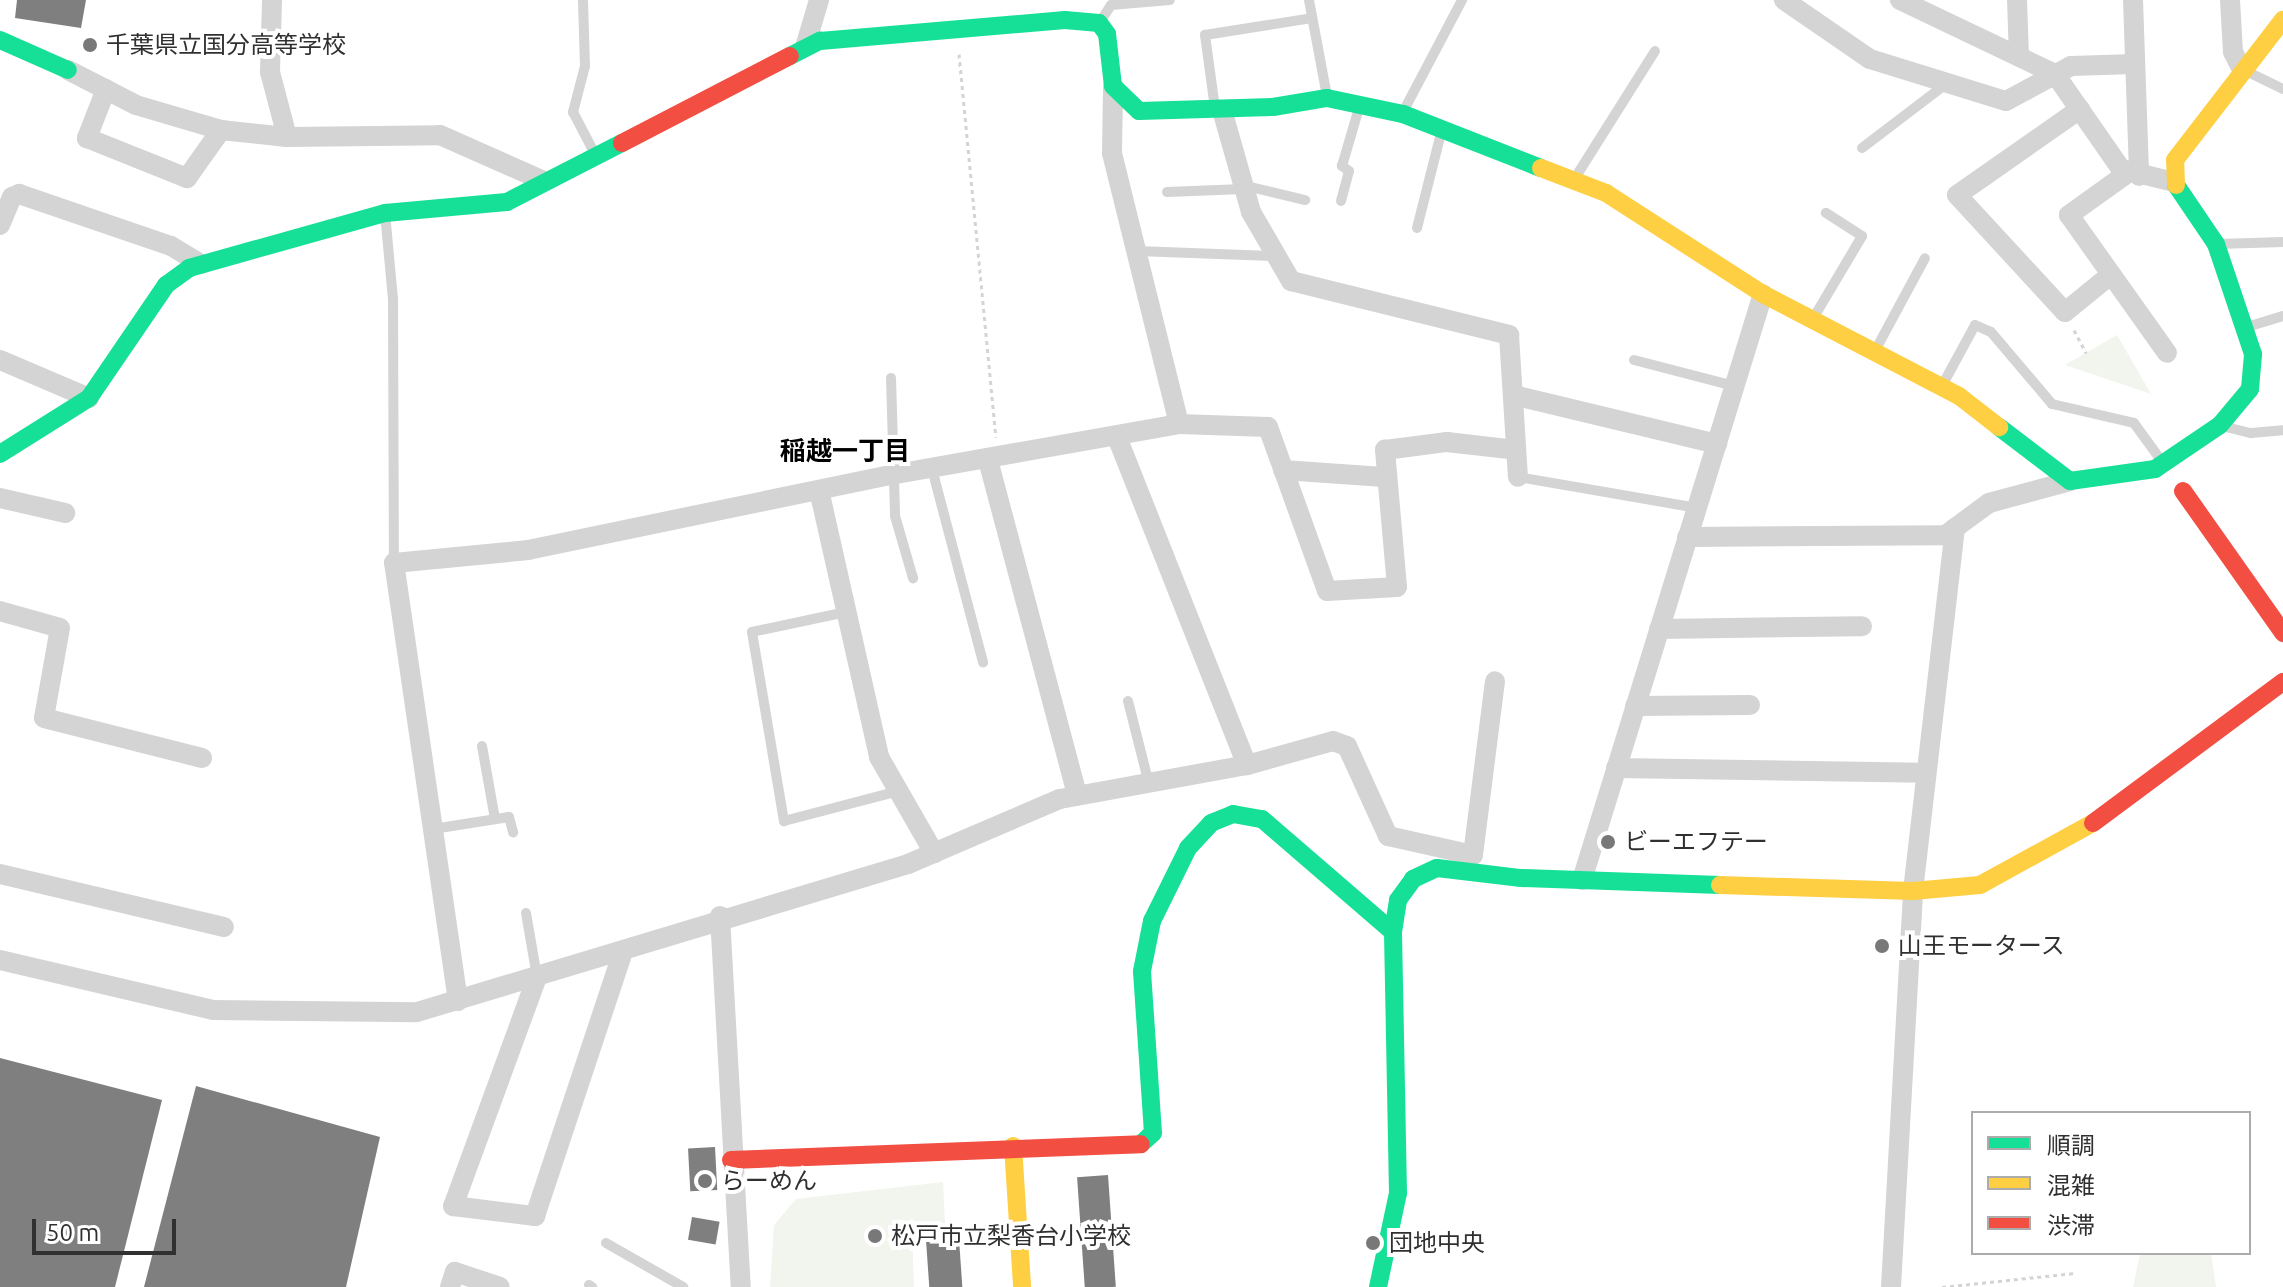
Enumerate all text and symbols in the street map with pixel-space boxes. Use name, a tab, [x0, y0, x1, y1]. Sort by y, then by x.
place label: 千葉県立国分高等学校	[106, 31, 346, 59]
marker: 千葉県立国分高等学校	[81, 36, 99, 54]
district label: 稲越一丁目	[780, 435, 910, 467]
place label: ビーエフテー	[1624, 828, 1768, 856]
marker: ビーエフテー	[1599, 833, 1617, 851]
place label: 山王モータース	[1898, 932, 2066, 960]
marker: 山王モータース	[1873, 937, 1891, 955]
legend	[1971, 1111, 2251, 1255]
text: 順調	[2047, 1132, 2095, 1159]
place label: らーめん	[721, 1167, 817, 1195]
marker: らーめん	[696, 1172, 714, 1190]
text: 混雑	[2047, 1172, 2095, 1199]
scale bar	[36, 1203, 180, 1253]
text: 渋滞	[2047, 1212, 2095, 1239]
text: 50 m	[46, 1219, 99, 1246]
place label: 松戸市立梨香台小学校	[891, 1222, 1131, 1250]
marker: 松戸市立梨香台小学校	[866, 1227, 884, 1245]
place label: 団地中央	[1389, 1229, 1485, 1257]
marker: 団地中央	[1364, 1234, 1382, 1252]

